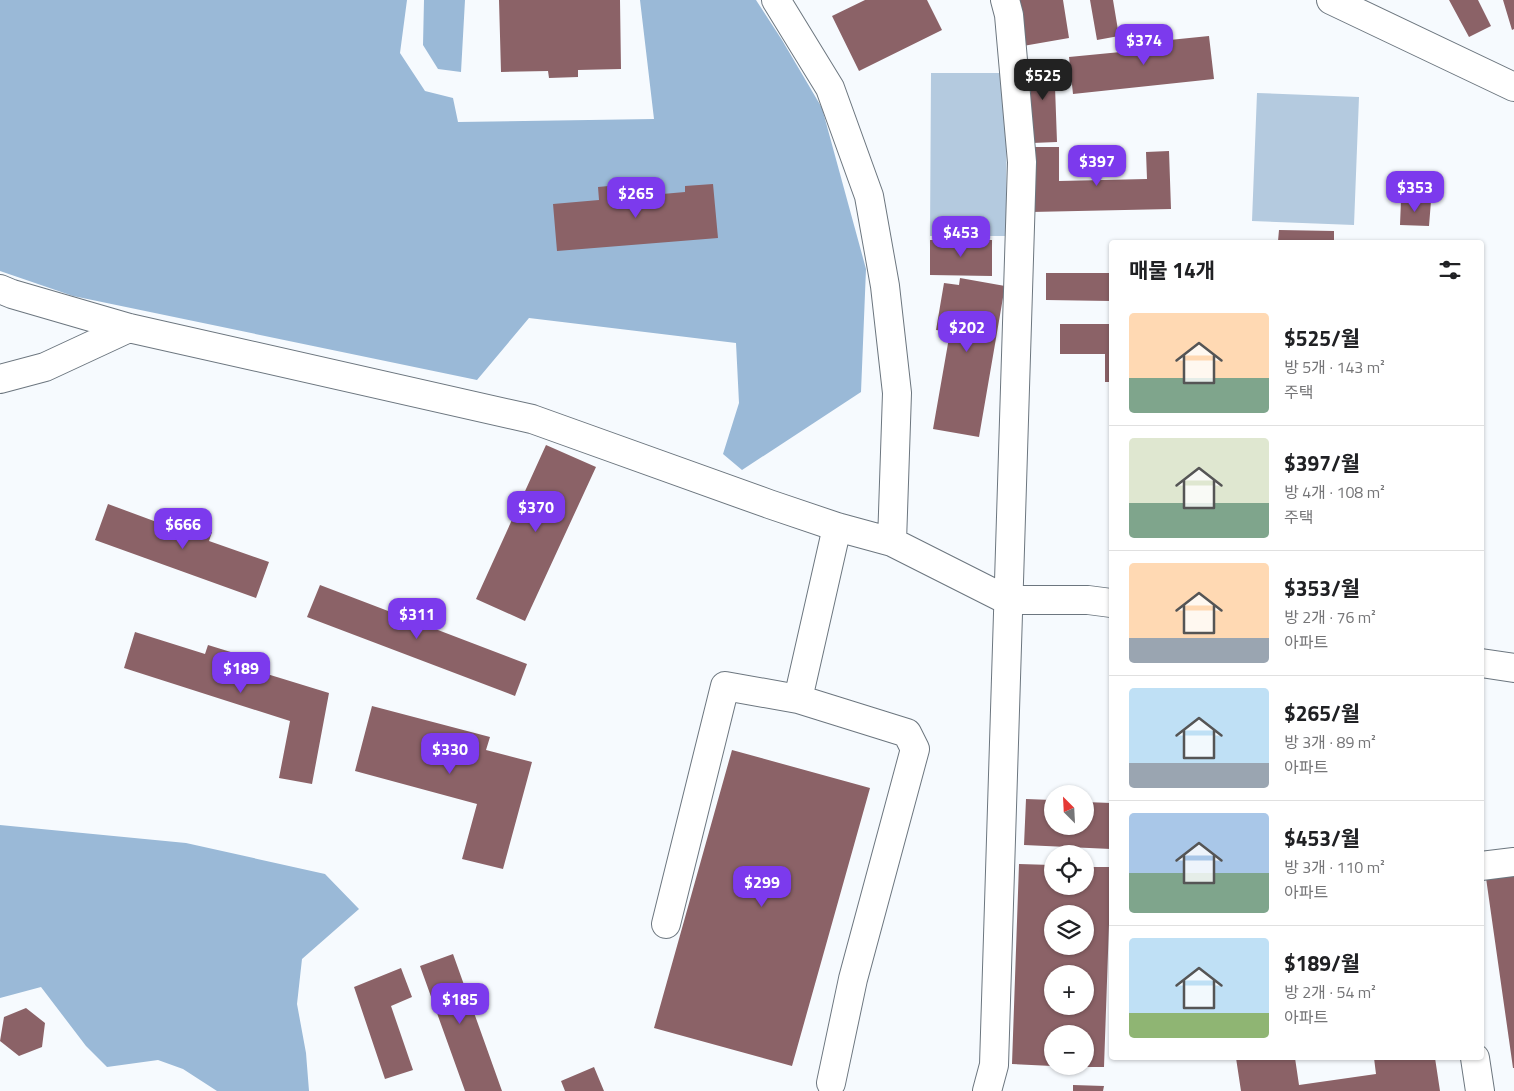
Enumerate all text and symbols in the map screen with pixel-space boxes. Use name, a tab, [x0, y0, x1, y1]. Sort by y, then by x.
pin: $374	[1114, 23, 1174, 66]
text: $374	[1126, 28, 1162, 52]
pin: $525	[1013, 58, 1073, 101]
text: $525	[1025, 63, 1061, 87]
pin: $397	[1067, 144, 1127, 187]
text: $397	[1079, 149, 1115, 173]
pin: $353	[1385, 170, 1445, 213]
text: $353	[1397, 175, 1433, 199]
pin: $265	[606, 176, 666, 219]
text: $265	[618, 181, 654, 205]
pin: $453	[931, 216, 991, 258]
text: $453	[943, 220, 979, 244]
text: 매물 14개	[1129, 254, 1215, 286]
icon: filters	[1436, 256, 1464, 284]
pin: $202	[937, 310, 997, 353]
text: $202	[949, 315, 985, 339]
text: $525/월	[1284, 322, 1360, 354]
icon: home	[1169, 333, 1229, 393]
text: 방 5개 · 143 m²	[1284, 355, 1385, 379]
text: 주택	[1284, 380, 1313, 404]
text: $397/월	[1284, 447, 1360, 479]
icon: home	[1169, 458, 1229, 518]
text: 방 4개 · 108 m²	[1284, 480, 1385, 504]
pin: $370	[506, 490, 566, 533]
text: $370	[518, 495, 554, 519]
text: 주택	[1284, 505, 1313, 529]
pin: $666	[153, 508, 213, 550]
text: $666	[165, 512, 201, 536]
text: $353/월	[1284, 572, 1360, 604]
icon: home	[1169, 583, 1229, 643]
pin: $311	[387, 598, 447, 640]
text: $311	[399, 602, 435, 626]
text: 방 2개 · 76 m²	[1284, 605, 1376, 629]
text: 아파트	[1284, 630, 1328, 654]
pin: $189	[211, 652, 271, 694]
text: $189	[223, 656, 259, 680]
text: $265/월	[1284, 697, 1360, 729]
icon: home	[1169, 708, 1229, 768]
text: 방 3개 · 89 m²	[1284, 730, 1376, 754]
pin: $330	[420, 732, 480, 775]
text: $330	[432, 737, 468, 761]
text: 아파트	[1284, 755, 1328, 779]
north arrow	[1044, 785, 1094, 835]
map controls	[1044, 785, 1094, 1075]
text: $453/월	[1284, 822, 1360, 854]
icon: home	[1169, 833, 1229, 893]
button: locate	[1044, 845, 1094, 895]
text: 방 3개 · 110 m²	[1284, 855, 1385, 879]
pin: $299	[732, 866, 792, 908]
text: $299	[744, 870, 780, 894]
text: 아파트	[1284, 880, 1328, 904]
button: layers	[1044, 905, 1094, 955]
text: $189/월	[1284, 947, 1360, 979]
icon: home	[1169, 958, 1229, 1018]
button: +	[1044, 965, 1094, 1015]
text: 방 2개 · 54 m²	[1284, 980, 1376, 1004]
pin: $185	[430, 982, 490, 1025]
text: $185	[442, 987, 478, 1011]
text: 아파트	[1284, 1005, 1328, 1029]
button: −	[1044, 1025, 1094, 1075]

